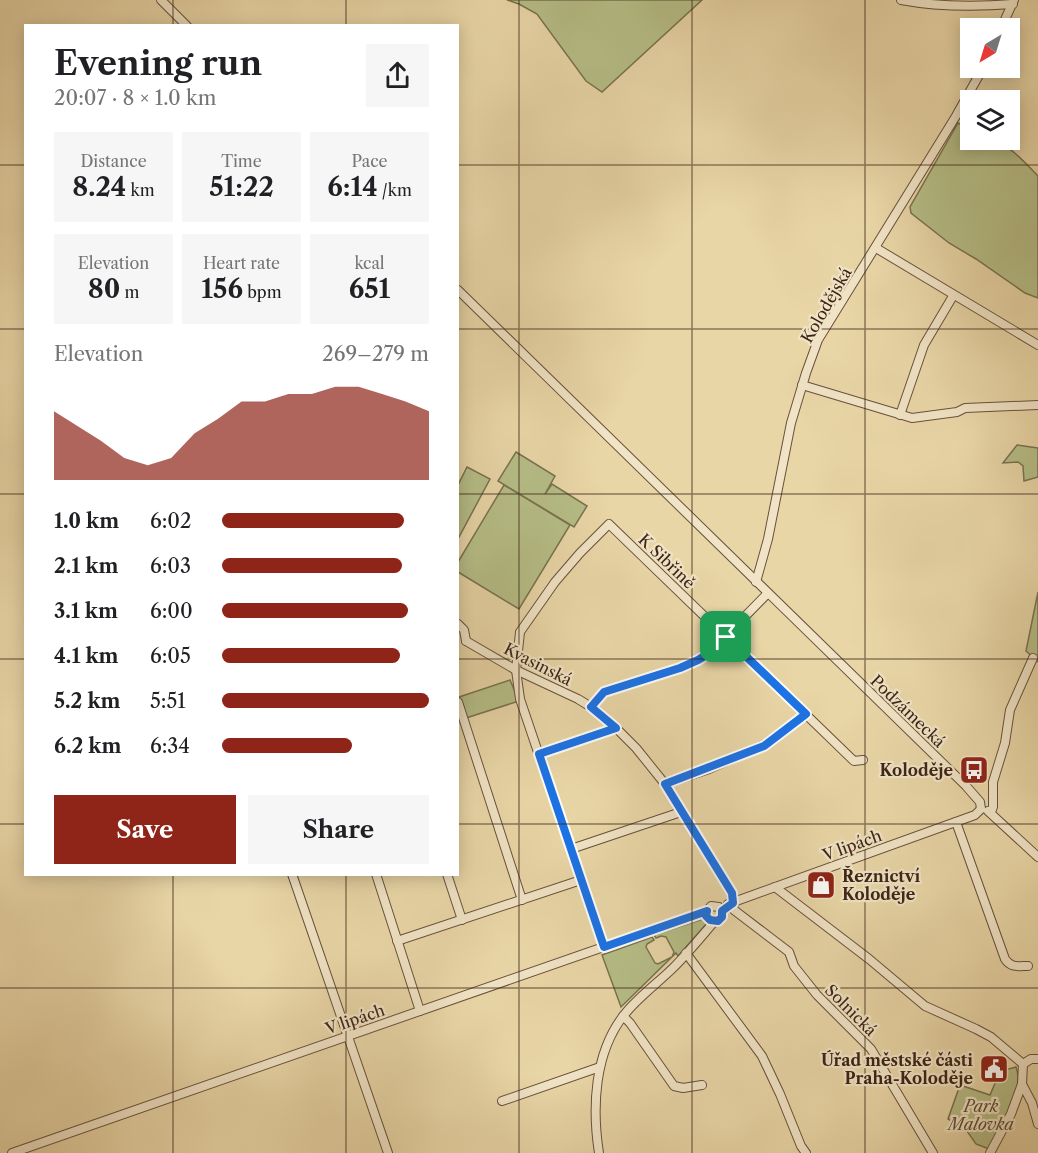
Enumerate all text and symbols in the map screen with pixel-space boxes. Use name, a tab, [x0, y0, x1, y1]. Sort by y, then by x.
north arrow	[960, 18, 1020, 78]
map controls	[960, 18, 1020, 150]
text: Evening run	[54, 43, 262, 84]
button: share	[366, 44, 429, 107]
text: 20:07 · 8 × 1.0 km	[54, 86, 216, 110]
button: layers	[960, 90, 1020, 150]
text: Distance	[80, 151, 147, 171]
text: Time	[221, 151, 262, 171]
text: Pace	[351, 151, 388, 171]
text: 8.24	[72, 171, 126, 203]
text: 51:22	[209, 171, 274, 203]
text: 6:14	[327, 171, 378, 203]
text: km	[126, 180, 155, 200]
text: /km	[378, 180, 412, 200]
text: Elevation	[78, 253, 149, 273]
text: Heart rate	[203, 253, 280, 273]
text: kcal	[354, 253, 385, 273]
street label: Kolodějská	[796, 263, 856, 346]
text: 80	[88, 273, 120, 305]
text: 156	[201, 273, 243, 305]
text: 651	[349, 273, 390, 305]
text: m	[120, 282, 139, 302]
text: bpm	[243, 282, 282, 302]
text: Elevation	[54, 342, 143, 366]
text: 269–279 m	[322, 342, 429, 366]
text: 1.0 km	[54, 509, 119, 533]
text: 6:02	[150, 509, 192, 533]
street label: K Sibřině	[635, 529, 700, 593]
text: 2.1 km	[54, 554, 118, 578]
text: 6:03	[150, 554, 191, 578]
text: 3.1 km	[54, 599, 118, 623]
text: 6:00	[150, 599, 193, 623]
pin	[700, 611, 751, 662]
icon: arrive	[709, 620, 742, 653]
street label: Kvasinská	[501, 638, 576, 690]
text: 4.1 km	[54, 644, 119, 668]
text: 6:05	[150, 644, 191, 668]
street label: Podzámecká	[867, 670, 950, 752]
text: 5.2 km	[54, 689, 121, 713]
text: 5:51	[150, 689, 186, 713]
text: 6.2 km	[54, 734, 121, 758]
text: 6:34	[150, 734, 190, 758]
bus stop icon: Koloděje	[958, 754, 990, 786]
place label: Koloděje	[880, 760, 953, 780]
button: Save	[54, 795, 236, 864]
button: Share	[248, 795, 429, 864]
street label: V lipách	[819, 825, 884, 865]
place label: Řeznictví Koloděje	[842, 865, 921, 904]
shop icon: Řeznictví Koloděje	[805, 869, 837, 901]
street label: Solnická	[821, 980, 881, 1040]
street label: V lipách	[322, 1000, 387, 1039]
place label: Úřad městské části Praha-Koloděje	[821, 1050, 973, 1088]
public building icon: Úřad městské části Praha-Koloděje	[978, 1053, 1010, 1085]
park label: Park Malovka	[946, 1096, 1014, 1134]

